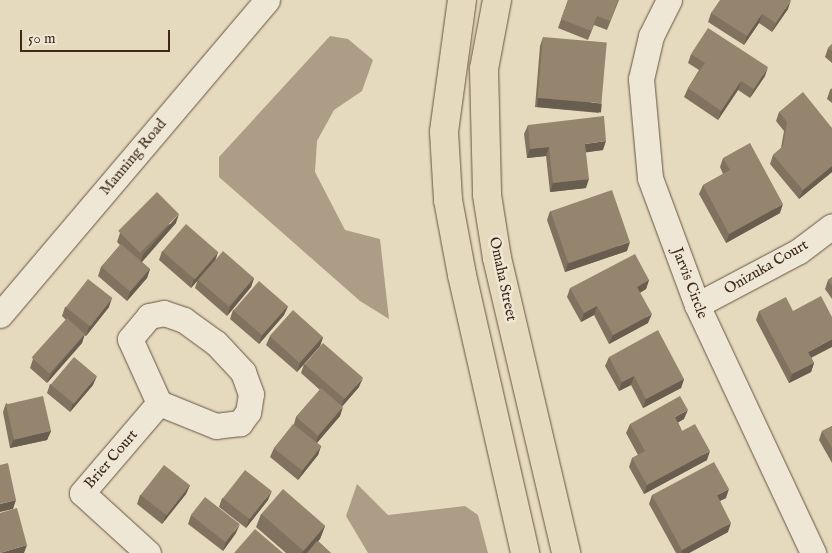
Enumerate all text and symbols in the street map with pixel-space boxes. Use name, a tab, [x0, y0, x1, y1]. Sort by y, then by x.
scale bar	[22, 20, 172, 52]
text: 50 m	[28, 29, 56, 48]
street label: Manning Road	[96, 115, 170, 199]
street label: Omaha Street	[485, 235, 521, 323]
street label: Onizuka Court	[721, 236, 811, 298]
street label: Jarvis Circle	[668, 245, 712, 321]
street label: Brier Court	[81, 426, 141, 492]

